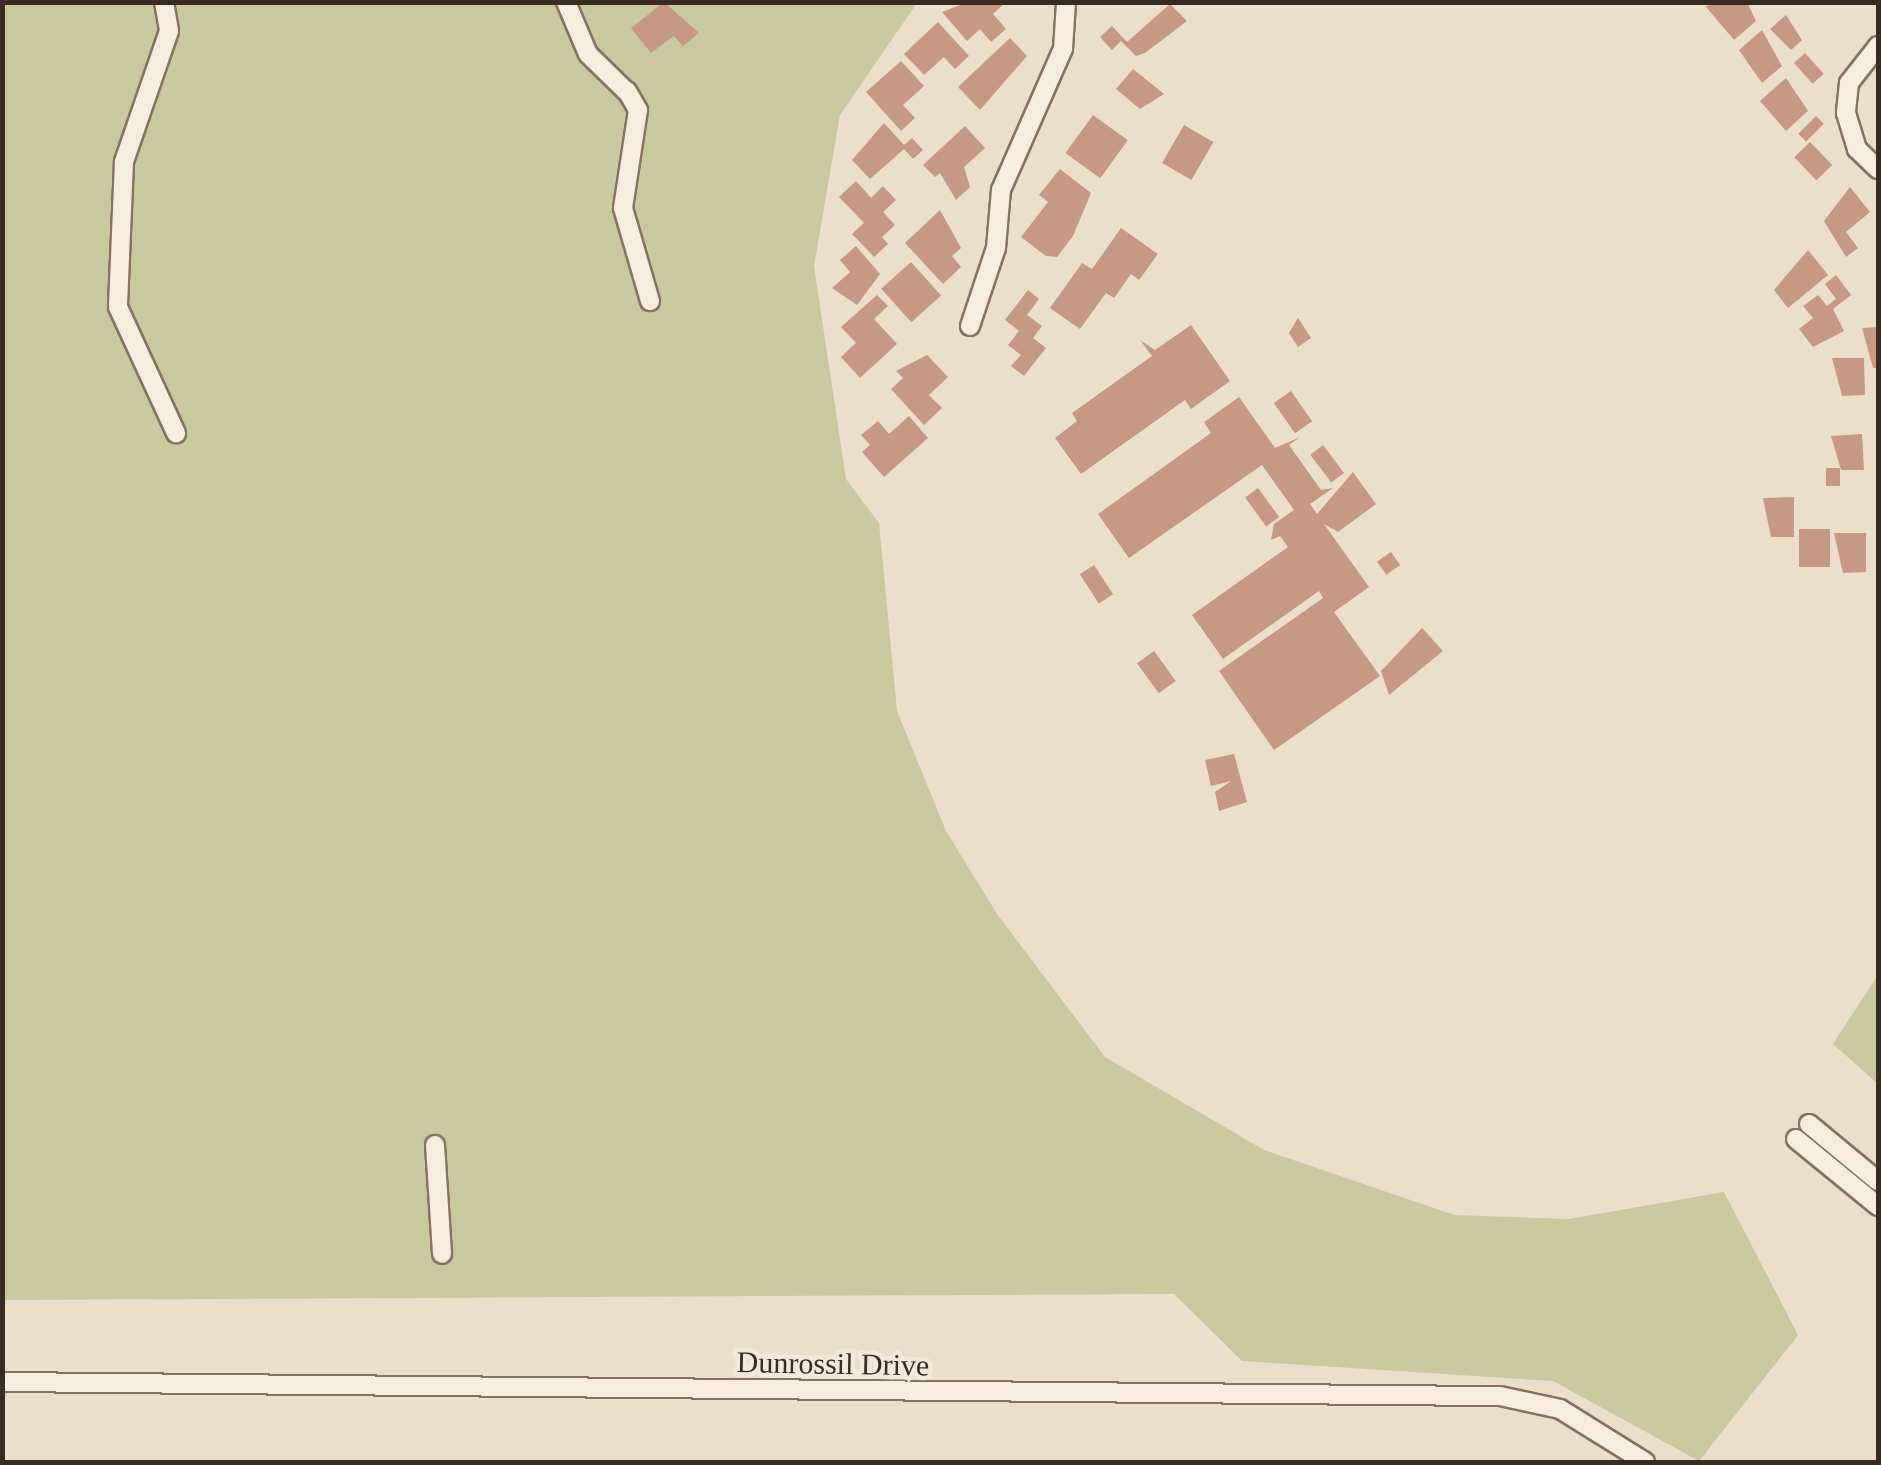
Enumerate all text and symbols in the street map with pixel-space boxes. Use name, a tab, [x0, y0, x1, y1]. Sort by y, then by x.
street label: Dunrossil Drive	[736, 1344, 930, 1384]

